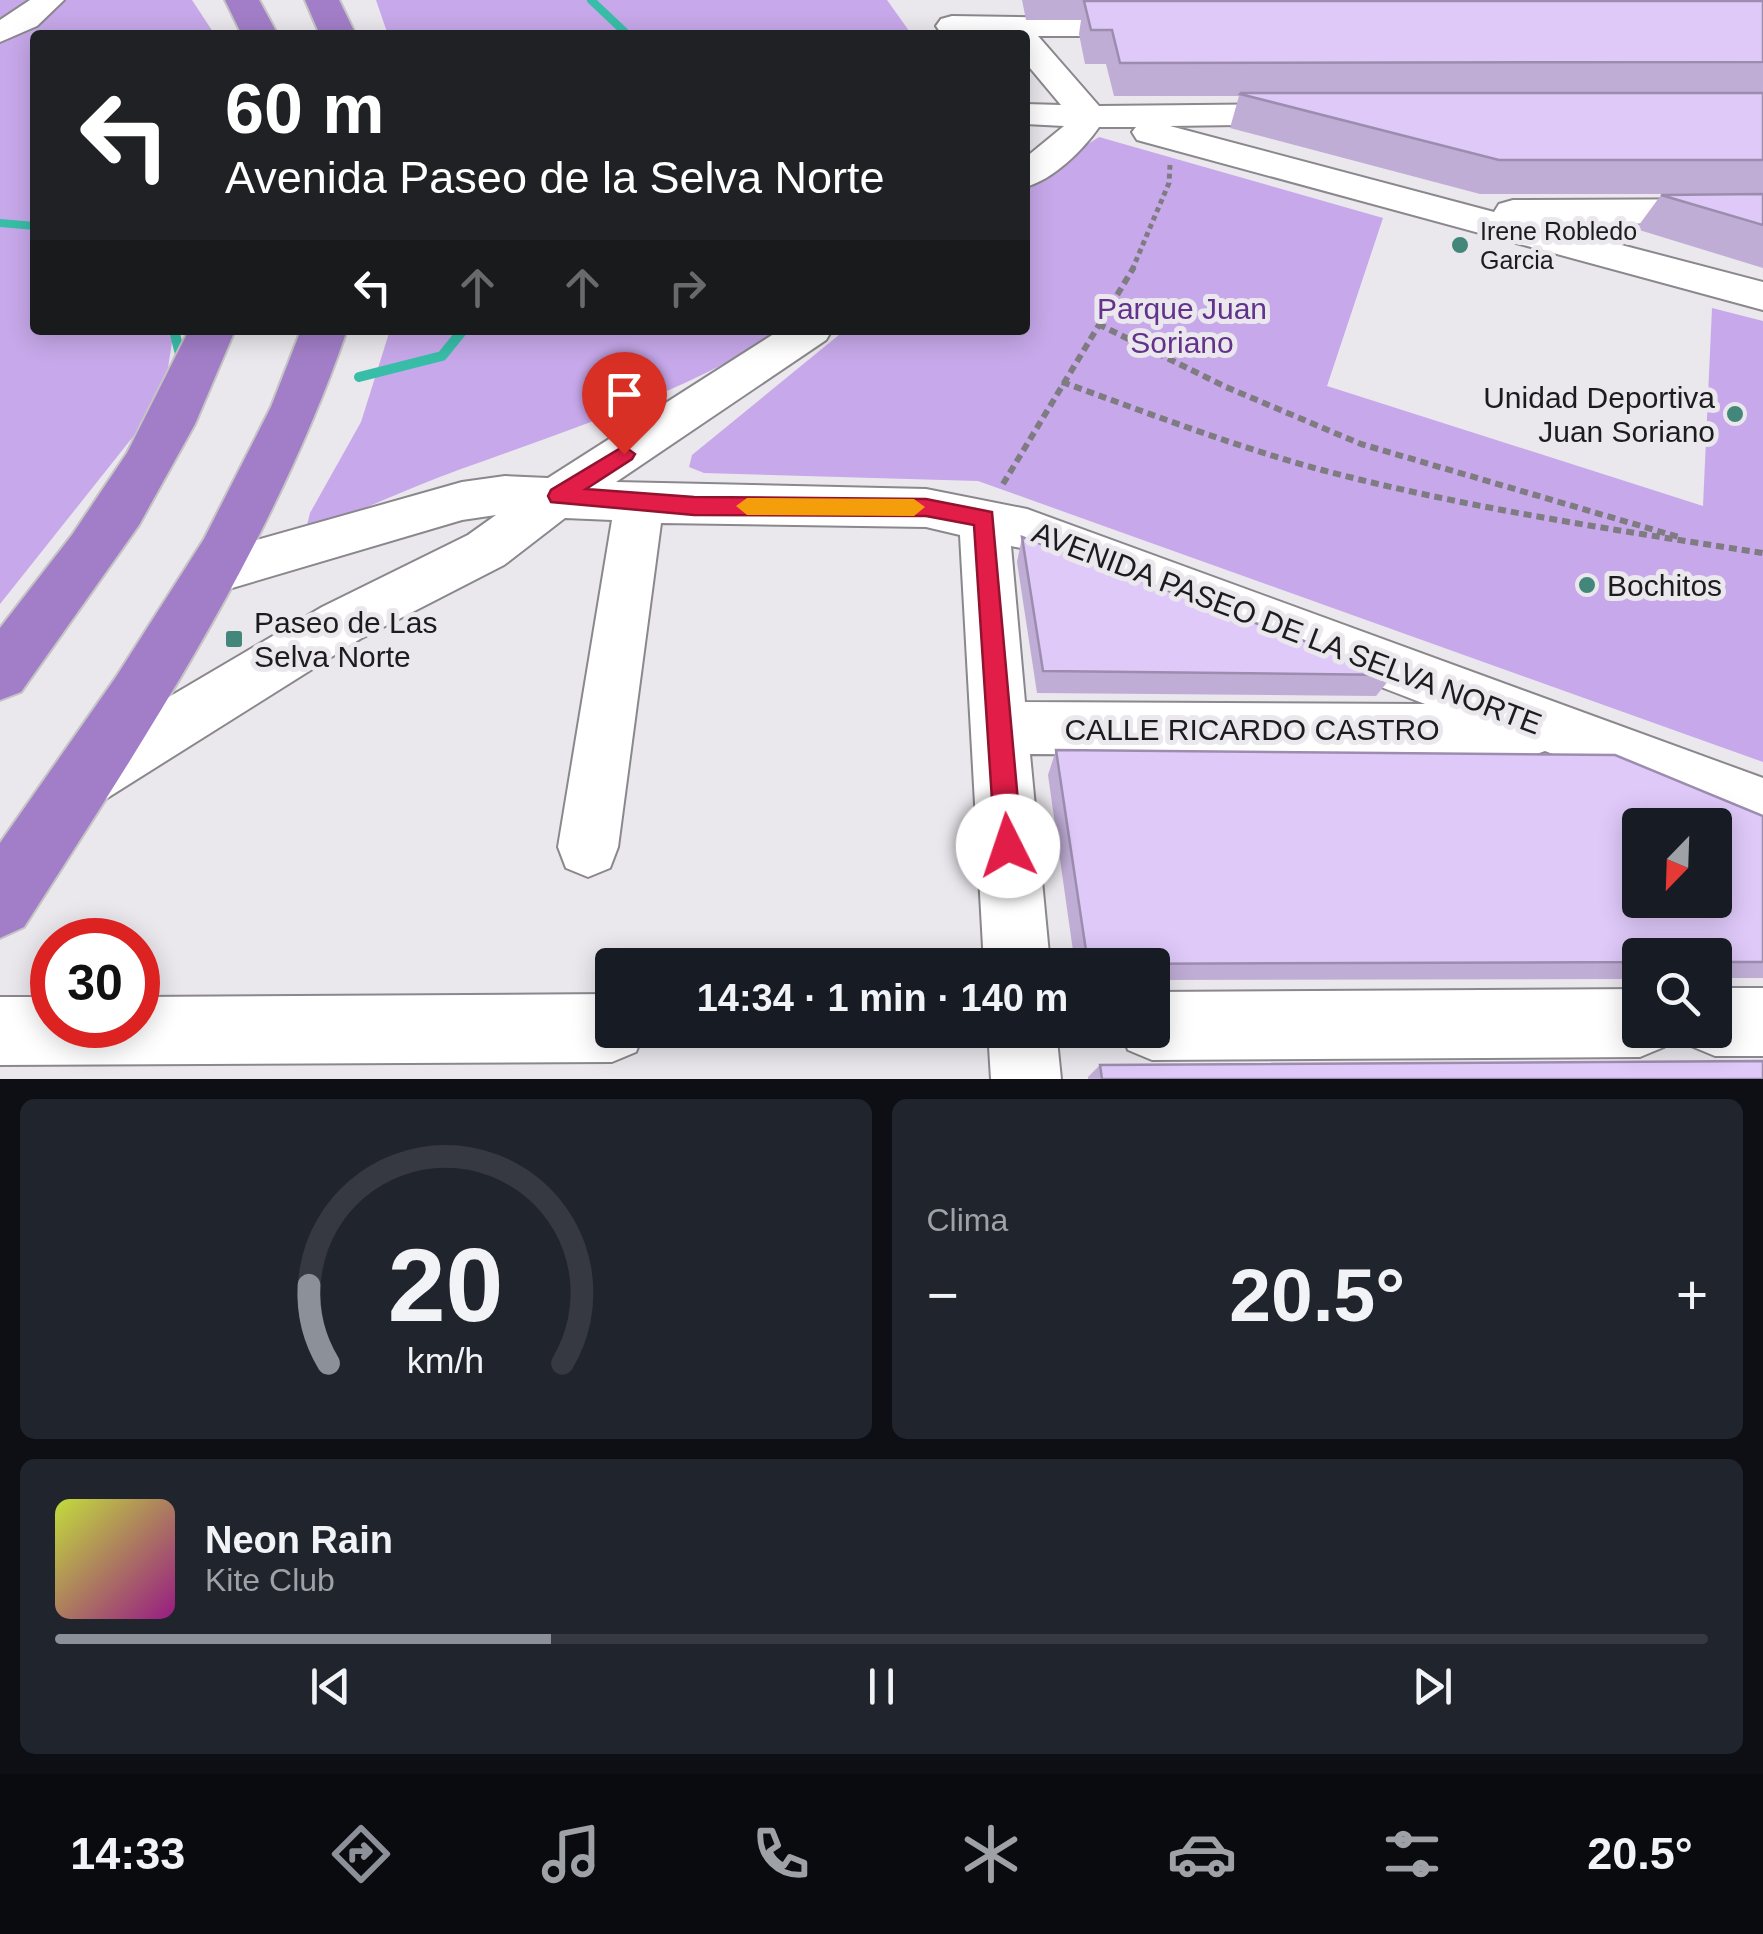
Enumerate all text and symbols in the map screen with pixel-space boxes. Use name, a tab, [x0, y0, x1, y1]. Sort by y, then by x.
icon: left	[60, 70, 190, 200]
text: 60 m	[225, 70, 385, 148]
text: Avenida Paseo de la Selva Norte	[225, 152, 885, 203]
place label: Irene Robledo Garcia	[1480, 217, 1637, 274]
marker: Irene Robledo Garcia	[1449, 234, 1471, 256]
icon: left	[345, 260, 400, 315]
icon: ahead	[450, 260, 505, 315]
icon: ahead	[555, 260, 610, 315]
icon: right	[660, 260, 715, 315]
park label: Parque Juan Soriano	[1097, 292, 1267, 359]
pin	[582, 352, 667, 455]
icon: arrive	[597, 367, 652, 422]
place label: Unidad Deportiva Juan Soriano	[1483, 381, 1715, 448]
marker: Unidad Deportiva Juan Soriano	[1724, 403, 1746, 425]
street label: AVENIDA PASEO DE LA SELVA NORTE	[1028, 515, 1546, 741]
place label: Bochitos	[1607, 569, 1722, 602]
marker: Bochitos	[1576, 574, 1598, 596]
place label: Paseo de Las Selva Norte	[254, 606, 437, 673]
marker: Paseo de Las Selva Norte	[223, 628, 245, 650]
street label: CALLE RICARDO CASTRO	[1064, 713, 1440, 746]
position arrow	[956, 794, 1060, 898]
north arrow	[1622, 808, 1732, 918]
map controls	[1622, 808, 1732, 1048]
speed limit sign: 30	[30, 918, 160, 1048]
button: search	[1622, 938, 1732, 1048]
text: 14:34 · 1 min · 140 m	[697, 977, 1068, 1019]
text: Clima	[927, 1202, 1008, 1238]
text: 20	[388, 1227, 504, 1343]
text: 20.5°	[1229, 1253, 1405, 1337]
text: −	[927, 1264, 959, 1326]
text: +	[1676, 1264, 1708, 1326]
text: km/h	[407, 1341, 484, 1381]
text: Neon Rain	[205, 1519, 393, 1561]
text: Kite Club	[205, 1562, 335, 1598]
icon: previous	[303, 1659, 358, 1714]
icon: pause	[854, 1659, 909, 1714]
icon: next	[1405, 1659, 1460, 1714]
icon: directions	[326, 1819, 396, 1889]
icon: music	[536, 1819, 606, 1889]
icon: phone	[746, 1819, 816, 1889]
icon: climate	[956, 1819, 1026, 1889]
icon: car	[1167, 1819, 1237, 1889]
icon: filters	[1377, 1819, 1447, 1889]
text: 14:33	[70, 1828, 185, 1879]
text: 20.5°	[1587, 1828, 1693, 1879]

